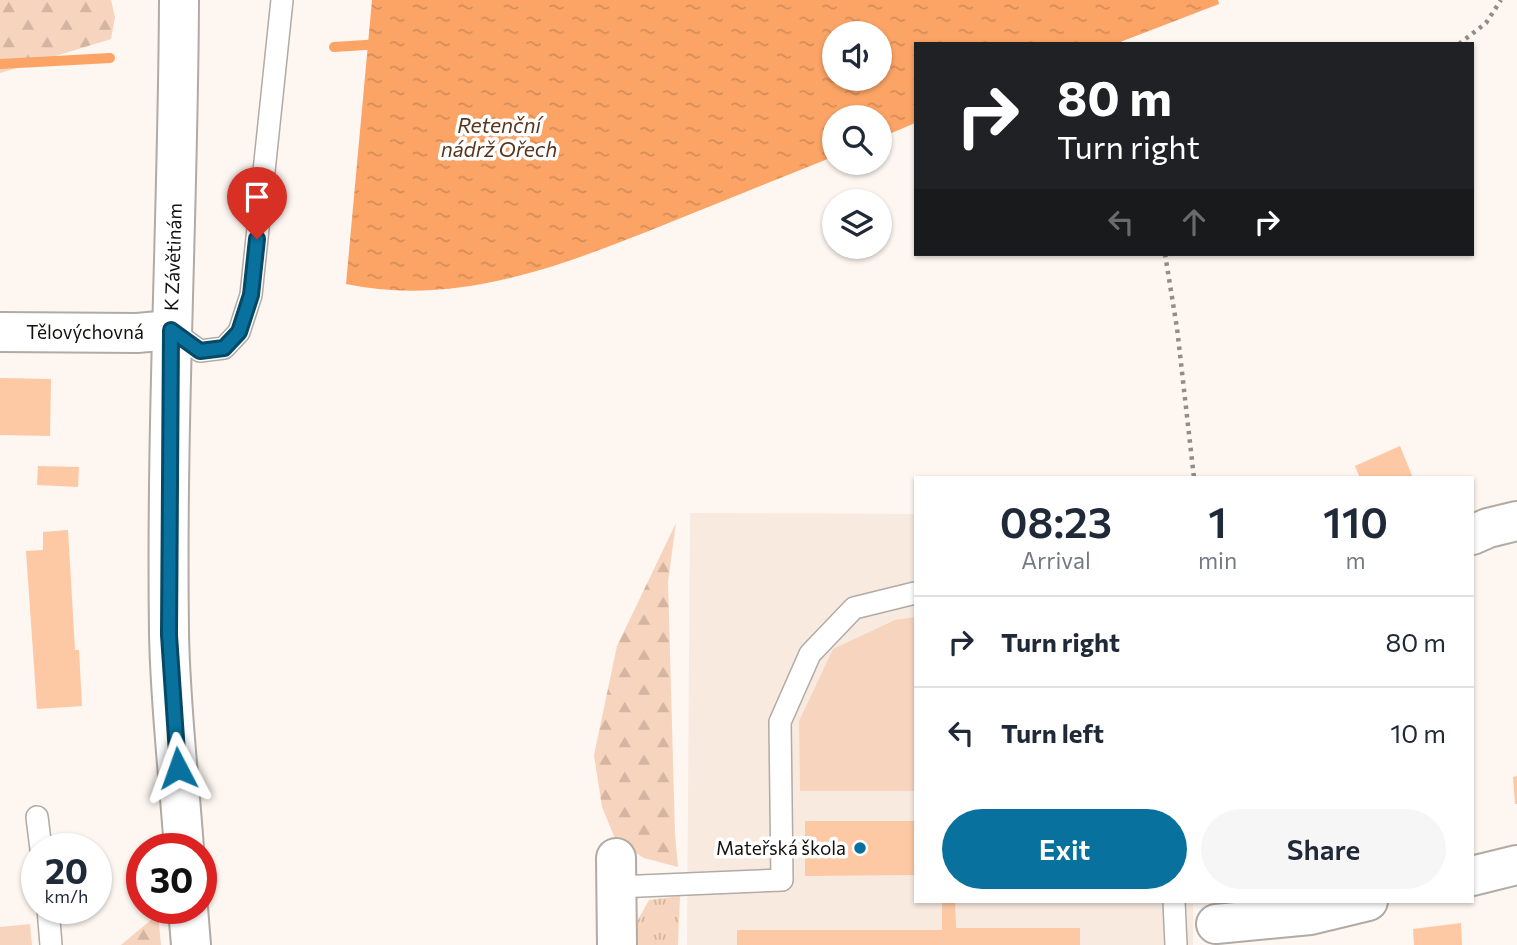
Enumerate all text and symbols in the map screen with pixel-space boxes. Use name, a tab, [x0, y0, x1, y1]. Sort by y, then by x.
map controls	[822, 21, 892, 259]
button: sound	[822, 21, 892, 91]
text: 80 m	[1057, 66, 1172, 126]
icon: right	[942, 70, 1033, 161]
button: search	[822, 105, 892, 175]
water label: Retenční nádrž Ořech	[441, 112, 557, 161]
text: Turn right	[1057, 126, 1200, 166]
pin	[227, 167, 287, 239]
icon: arrive	[238, 178, 276, 216]
button: layers	[822, 189, 892, 259]
street label: K Závětinám	[159, 203, 186, 311]
icon: left	[1102, 203, 1140, 241]
icon: ahead	[1175, 203, 1213, 241]
icon: right	[1248, 203, 1286, 241]
street label: Tělovýchovná	[26, 320, 144, 343]
text: 08:23	[1000, 495, 1112, 547]
text: 1	[1208, 495, 1227, 547]
text: 110	[1323, 495, 1388, 547]
text: Arrival	[1021, 546, 1091, 574]
text: min	[1198, 546, 1237, 574]
text: m	[1346, 546, 1366, 574]
icon: right	[942, 623, 980, 661]
text: Turn right	[1001, 626, 1120, 657]
text: 80 m	[1386, 626, 1446, 657]
icon: left	[942, 714, 980, 752]
text: Turn left	[1001, 717, 1104, 748]
text: 10 m	[1390, 717, 1446, 748]
position arrow	[141, 731, 215, 805]
button: Exit	[942, 809, 1187, 889]
button: Share	[1201, 809, 1446, 889]
speed limit sign: 30	[126, 833, 217, 924]
place label: Mateřská škola	[716, 836, 846, 859]
marker: Mateřská škola	[852, 840, 868, 856]
text: 20	[45, 848, 88, 891]
text: km/h	[45, 885, 88, 907]

